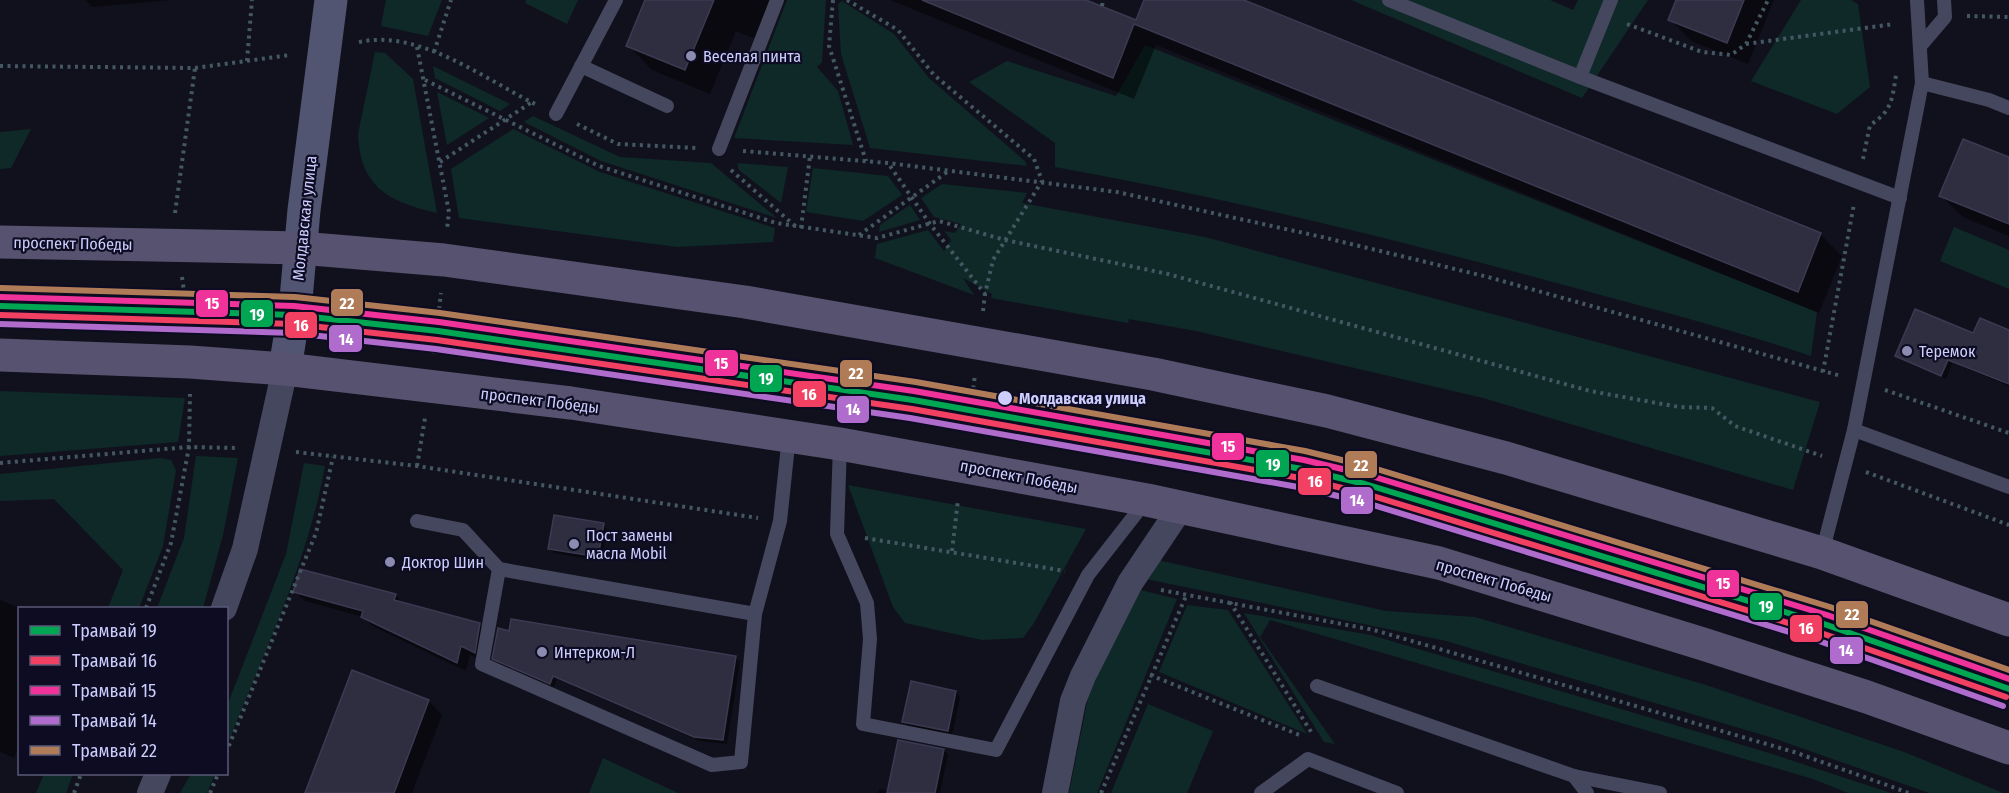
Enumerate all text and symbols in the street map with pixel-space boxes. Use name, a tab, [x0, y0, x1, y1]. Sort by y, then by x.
place label: Веселая пинта	[703, 47, 801, 66]
marker: Веселая пинта	[684, 49, 698, 63]
street label: Молдавская улица	[288, 155, 321, 281]
street label: проспект Победы	[13, 233, 133, 254]
line badge: 22	[330, 288, 364, 317]
line badge: 15	[195, 289, 229, 318]
text: 15	[205, 294, 219, 313]
text: 22	[339, 294, 355, 313]
line badge: 19	[240, 299, 274, 328]
text: 19	[249, 305, 265, 324]
line badge: 16	[284, 311, 318, 339]
text: 16	[293, 316, 309, 335]
line badge: 14	[328, 324, 363, 353]
text: 14	[339, 330, 354, 349]
place label: Теремок	[1919, 342, 1976, 361]
marker: Теремок	[1900, 344, 1914, 358]
line badge: 15	[704, 349, 739, 377]
text: 15	[714, 354, 728, 373]
line badge: 22	[839, 359, 873, 388]
line badge: 19	[749, 364, 783, 393]
text: 22	[848, 364, 864, 383]
text: 19	[758, 369, 774, 388]
line badge: 16	[792, 380, 827, 408]
street label: проспект Победы	[480, 384, 600, 417]
text: 16	[801, 385, 817, 404]
marker: Молдавская улица	[996, 389, 1014, 407]
place label: Молдавская улица	[1019, 389, 1146, 408]
line badge: 14	[836, 395, 870, 424]
text: 14	[846, 400, 861, 419]
line badge: 15	[1211, 432, 1245, 461]
text: 15	[1221, 437, 1235, 456]
line badge: 19	[1255, 449, 1290, 478]
line badge: 22	[1344, 450, 1378, 479]
text: 19	[1265, 455, 1281, 474]
street label: проспект Победы	[959, 456, 1079, 497]
text: 22	[1353, 456, 1369, 475]
line badge: 16	[1297, 467, 1332, 496]
text: 16	[1307, 472, 1323, 491]
line badge: 14	[1340, 486, 1374, 515]
text: 14	[1350, 491, 1365, 510]
place label: Пост замены масла Mobil	[586, 526, 673, 563]
marker: Пост замены масла Mobil	[567, 537, 581, 551]
place label: Доктор Шин	[401, 553, 484, 572]
marker: Доктор Шин	[383, 555, 397, 569]
street label: проспект Победы	[1434, 555, 1554, 606]
line badge: 15	[1706, 569, 1740, 598]
text: 15	[1716, 574, 1730, 593]
line badge: 19	[1749, 592, 1783, 621]
text: 19	[1758, 597, 1774, 616]
line badge: 22	[1835, 600, 1869, 629]
text: 22	[1844, 605, 1860, 624]
legend	[18, 607, 228, 775]
line badge: 16	[1789, 614, 1823, 643]
text: 16	[1798, 619, 1814, 638]
text: Трамвай 19	[72, 620, 157, 642]
line badge: 14	[1829, 636, 1864, 665]
text: 14	[1839, 641, 1854, 660]
place label: Интерком-Л	[554, 643, 635, 662]
marker: Интерком-Л	[535, 645, 549, 659]
text: Трамвай 16	[72, 650, 157, 672]
text: Трамвай 15	[72, 680, 156, 702]
text: Трамвай 14	[72, 710, 157, 732]
text: Трамвай 22	[72, 740, 157, 762]

